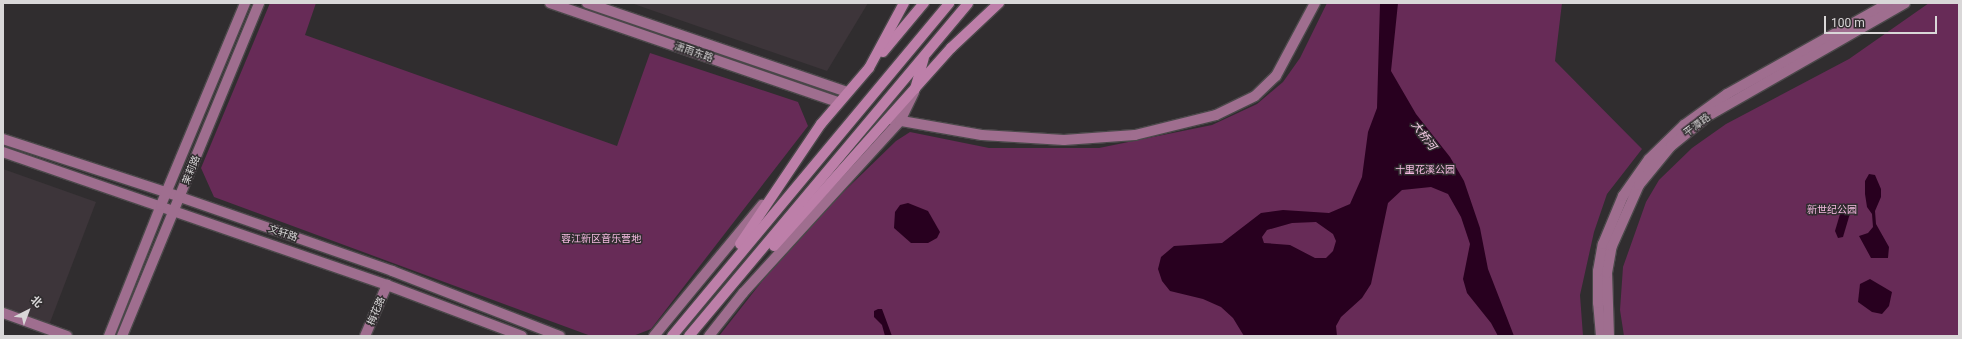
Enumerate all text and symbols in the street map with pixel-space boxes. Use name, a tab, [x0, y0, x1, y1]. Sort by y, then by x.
scale bar	[1826, 8, 1939, 34]
text: 100 m	[1831, 16, 1865, 30]
street label: 潇雨东路	[673, 40, 715, 64]
street label: 平潭路	[1681, 111, 1713, 139]
water label: 大桥河	[1408, 119, 1438, 153]
street label: 茉莉路	[180, 154, 202, 186]
park label: 十里花溪公园	[1395, 164, 1455, 176]
park label: 新世纪公园	[1807, 204, 1857, 216]
street label: 文轩路	[267, 222, 299, 244]
park label: 蓉江新区音乐营地	[561, 233, 641, 245]
north arrow	[8, 291, 48, 331]
text: 北	[28, 293, 45, 310]
street label: 梅花路	[365, 295, 387, 327]

